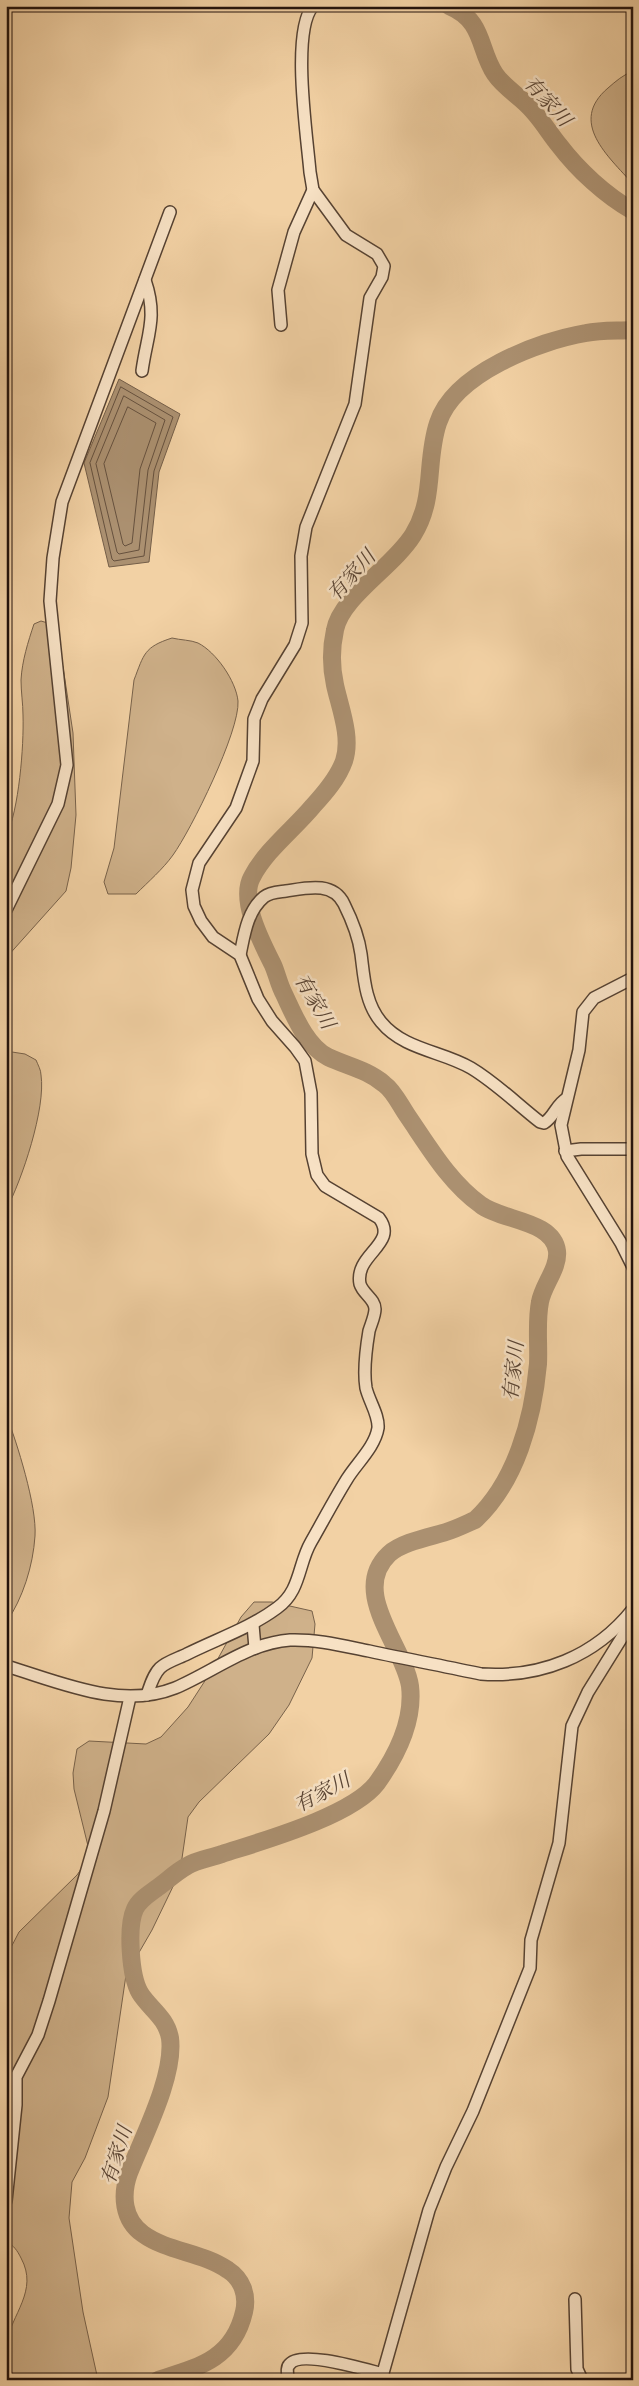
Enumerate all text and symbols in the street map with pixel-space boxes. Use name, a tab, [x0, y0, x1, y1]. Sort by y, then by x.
water label: 有家川	[519, 72, 577, 133]
water label: 有家川	[323, 545, 381, 605]
water label: 有家川	[290, 970, 340, 1035]
water label: 有家川	[500, 1338, 528, 1402]
water label: 有家川	[291, 1768, 356, 1817]
water label: 有家川	[97, 2121, 137, 2187]

